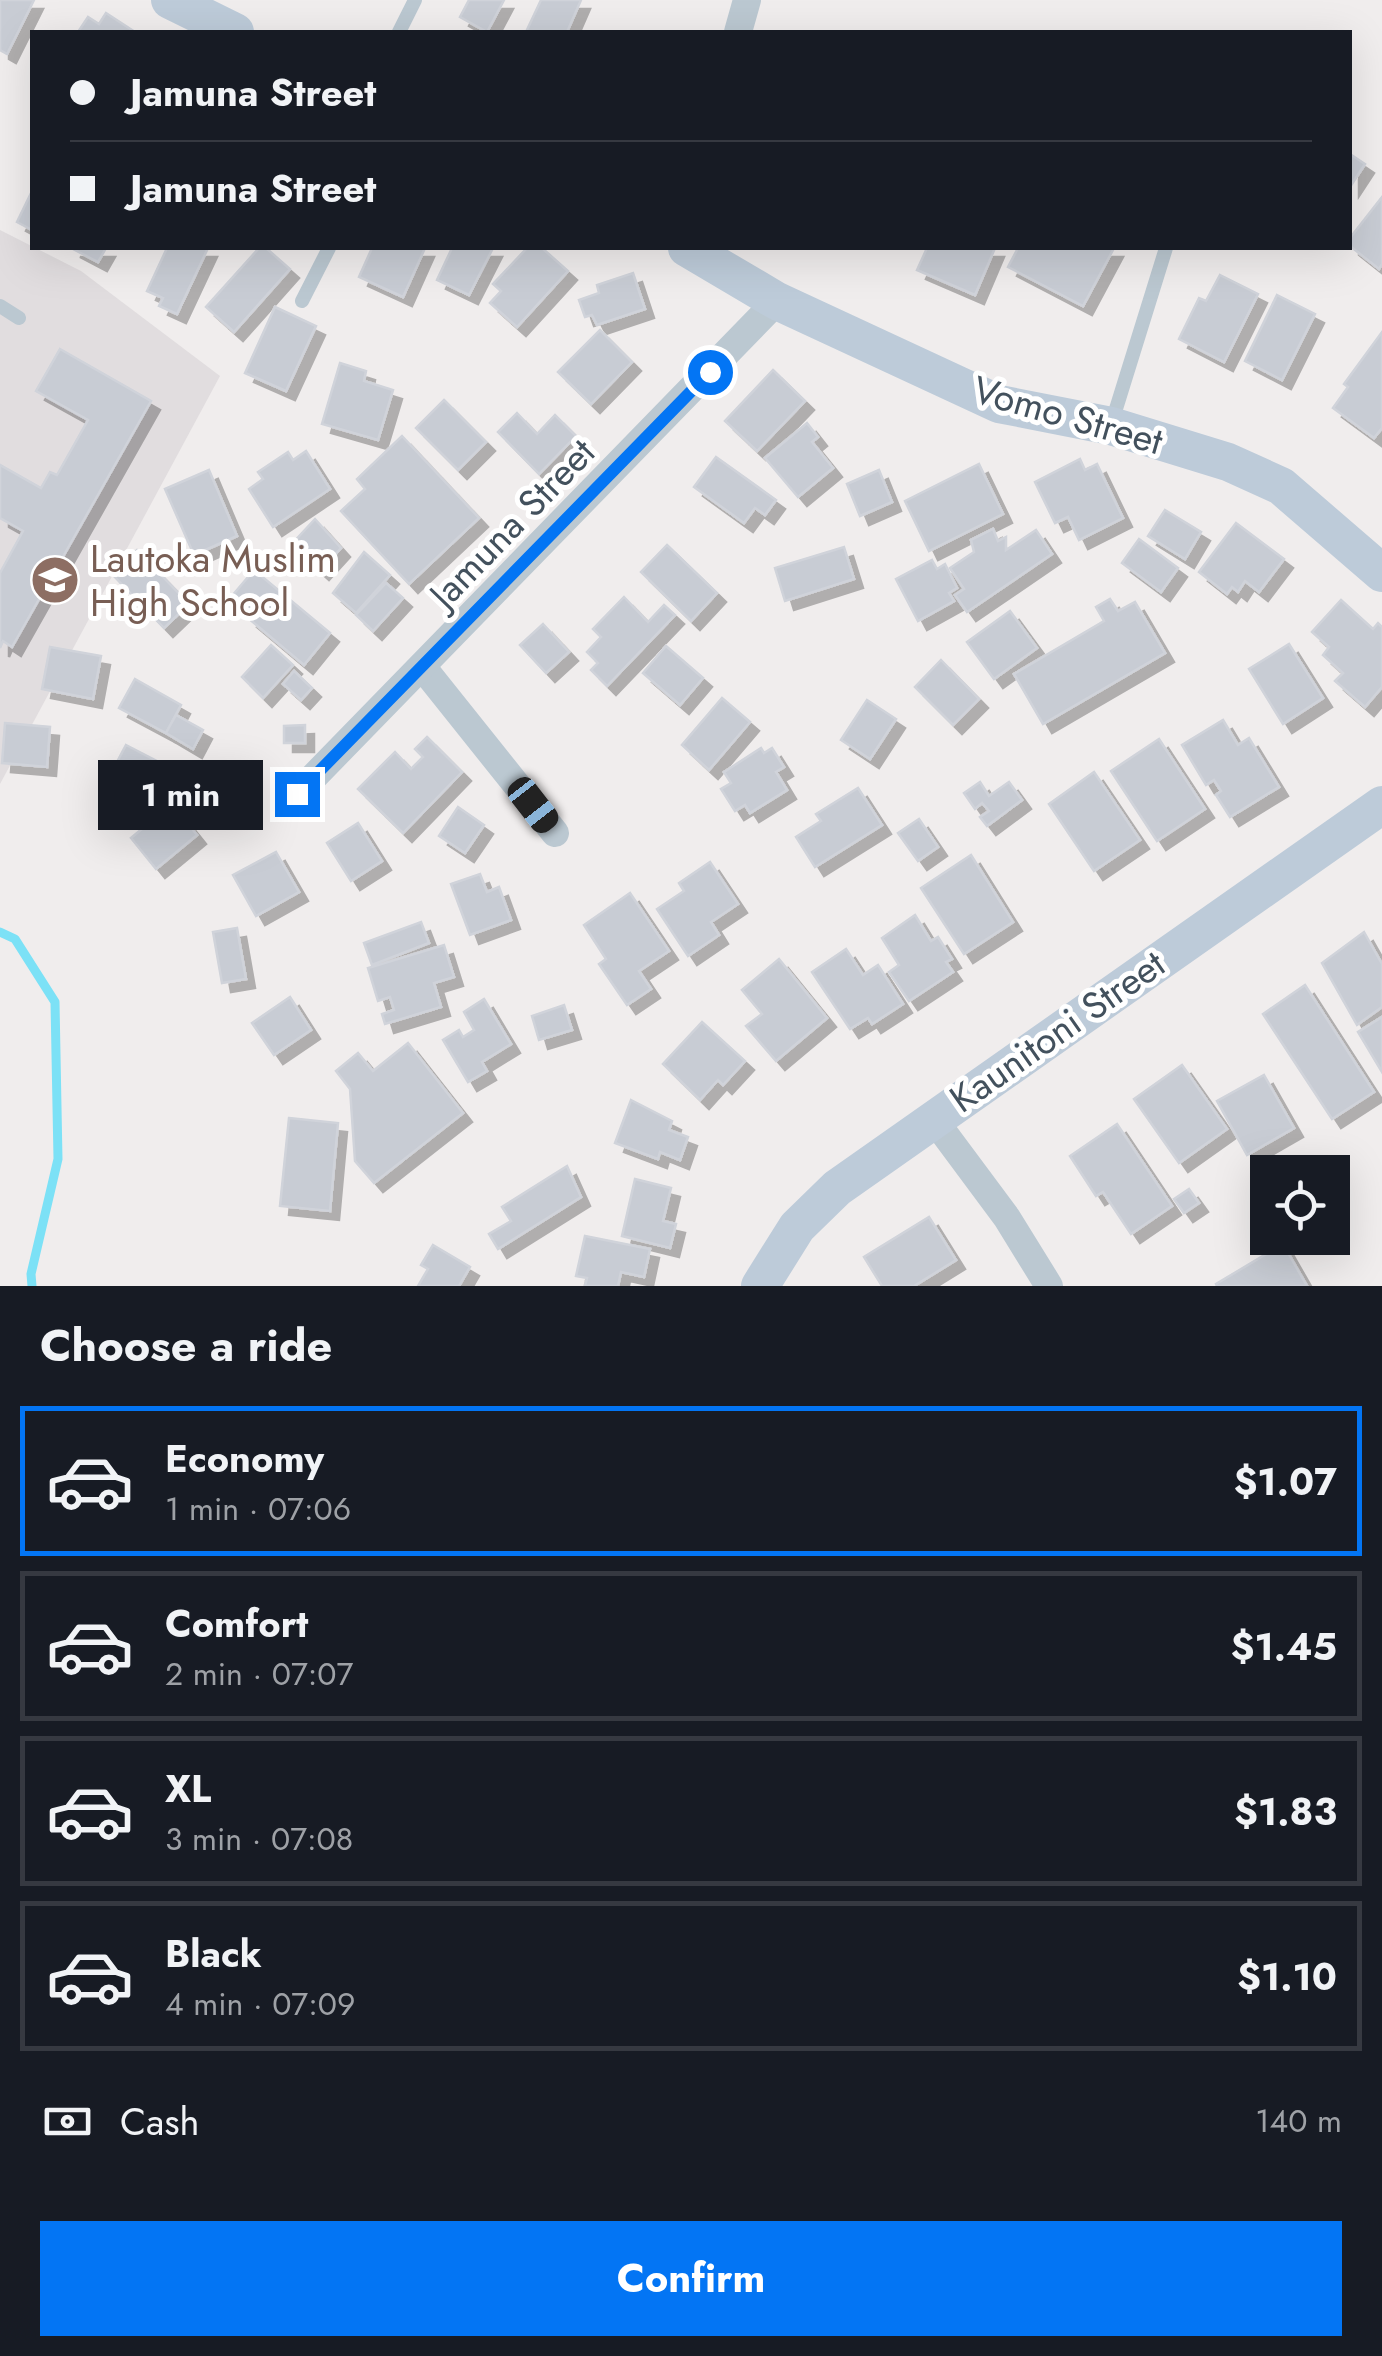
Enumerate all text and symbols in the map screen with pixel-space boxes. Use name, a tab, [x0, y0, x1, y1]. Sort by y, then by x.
text: Jamuna Street	[130, 65, 376, 120]
text: Jamuna Street	[130, 161, 376, 216]
route start	[688, 350, 733, 395]
street label: Vomo Street	[967, 362, 1169, 468]
street label: Jamuna Street	[413, 426, 607, 624]
place label: Lautoka Muslim High School	[90, 531, 336, 630]
school or university icon: Lautoka Muslim High School	[29, 554, 81, 606]
callout: 1 min	[97, 759, 262, 829]
text: 1 min	[141, 772, 220, 818]
route end	[275, 772, 320, 817]
car	[503, 772, 563, 838]
street label: Kaunitoni Street	[938, 936, 1176, 1126]
map controls	[1250, 1155, 1350, 1255]
button: locate	[1250, 1155, 1350, 1255]
text: Choose a ride	[40, 1313, 332, 1378]
text: Economy	[165, 1431, 324, 1486]
icon: car	[45, 1436, 135, 1526]
text: $1.07	[1234, 1454, 1337, 1509]
text: 1 min · 07:06	[165, 1486, 351, 1532]
text: Comfort	[165, 1596, 308, 1651]
icon: car	[45, 1601, 135, 1691]
text: $1.45	[1231, 1619, 1337, 1674]
text: 2 min · 07:07	[165, 1651, 353, 1697]
text: XL	[165, 1761, 211, 1816]
icon: car	[45, 1766, 135, 1856]
text: $1.83	[1234, 1784, 1337, 1839]
text: 3 min · 07:08	[165, 1816, 353, 1862]
text: Black	[165, 1926, 262, 1981]
icon: car	[45, 1931, 135, 2021]
text: $1.10	[1237, 1949, 1337, 2004]
text: 4 min · 07:09	[165, 1981, 355, 2027]
icon: cash	[40, 2094, 95, 2149]
text: Cash	[120, 2094, 200, 2149]
text: 140 m	[1255, 2098, 1342, 2144]
button: Confirm	[40, 2221, 1342, 2336]

